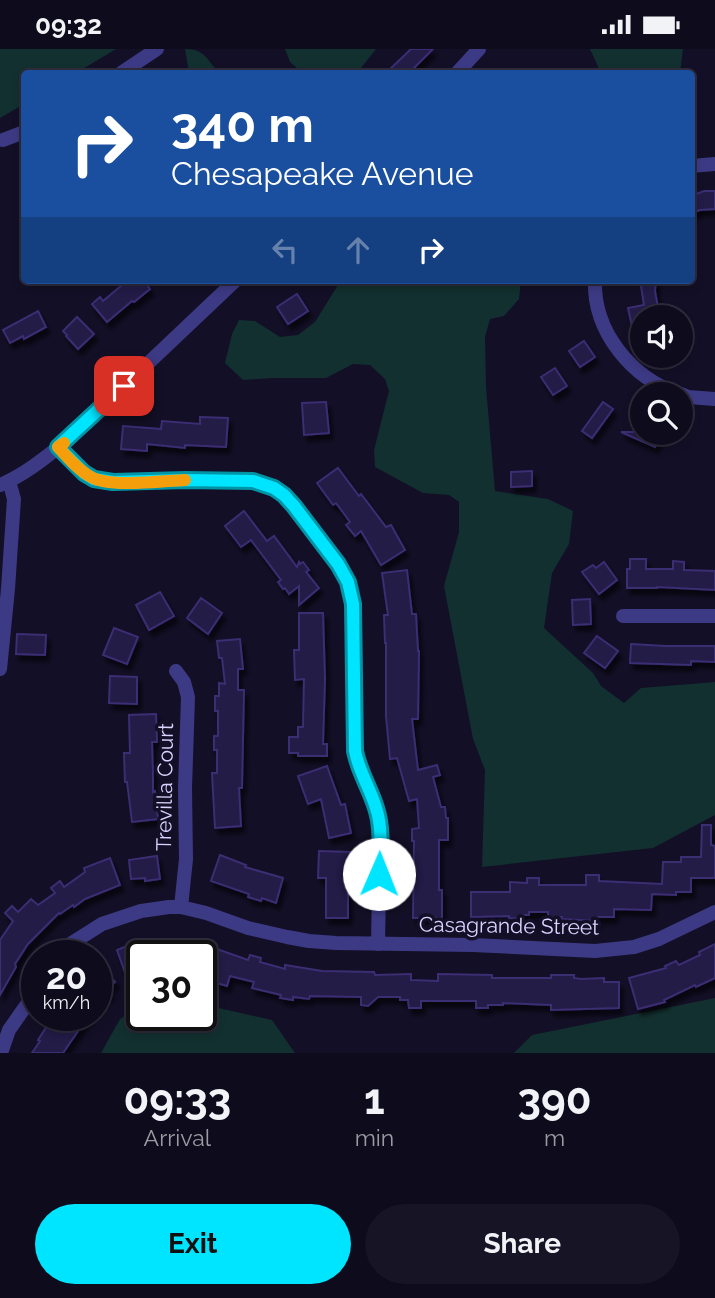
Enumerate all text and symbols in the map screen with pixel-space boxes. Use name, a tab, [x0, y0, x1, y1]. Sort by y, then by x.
text: 09:32	[35, 10, 102, 40]
text: 340 m	[171, 96, 314, 153]
icon: right	[56, 98, 147, 189]
text: Chesapeake Avenue	[171, 155, 474, 192]
icon: left	[266, 231, 304, 269]
icon: ahead	[339, 231, 377, 269]
icon: right	[412, 231, 450, 269]
map controls	[630, 305, 693, 445]
button: sound	[630, 305, 693, 368]
pin	[94, 356, 154, 416]
icon: arrive	[105, 367, 143, 405]
button: search	[630, 382, 693, 445]
street label: Trevilla Court	[151, 723, 178, 851]
position arrow	[342, 837, 416, 911]
street label: Casagrande Street	[419, 911, 599, 940]
speed limit sign: 30	[126, 940, 217, 1031]
text: 20	[46, 956, 87, 997]
text: km/h	[43, 992, 90, 1013]
text: 09:33	[123, 1075, 231, 1124]
text: 1	[364, 1075, 385, 1124]
text: 390	[518, 1075, 592, 1124]
text: Arrival	[144, 1124, 211, 1151]
text: min	[355, 1124, 394, 1151]
text: m	[544, 1124, 565, 1151]
button: Exit	[35, 1204, 351, 1284]
button: Share	[365, 1204, 680, 1284]

